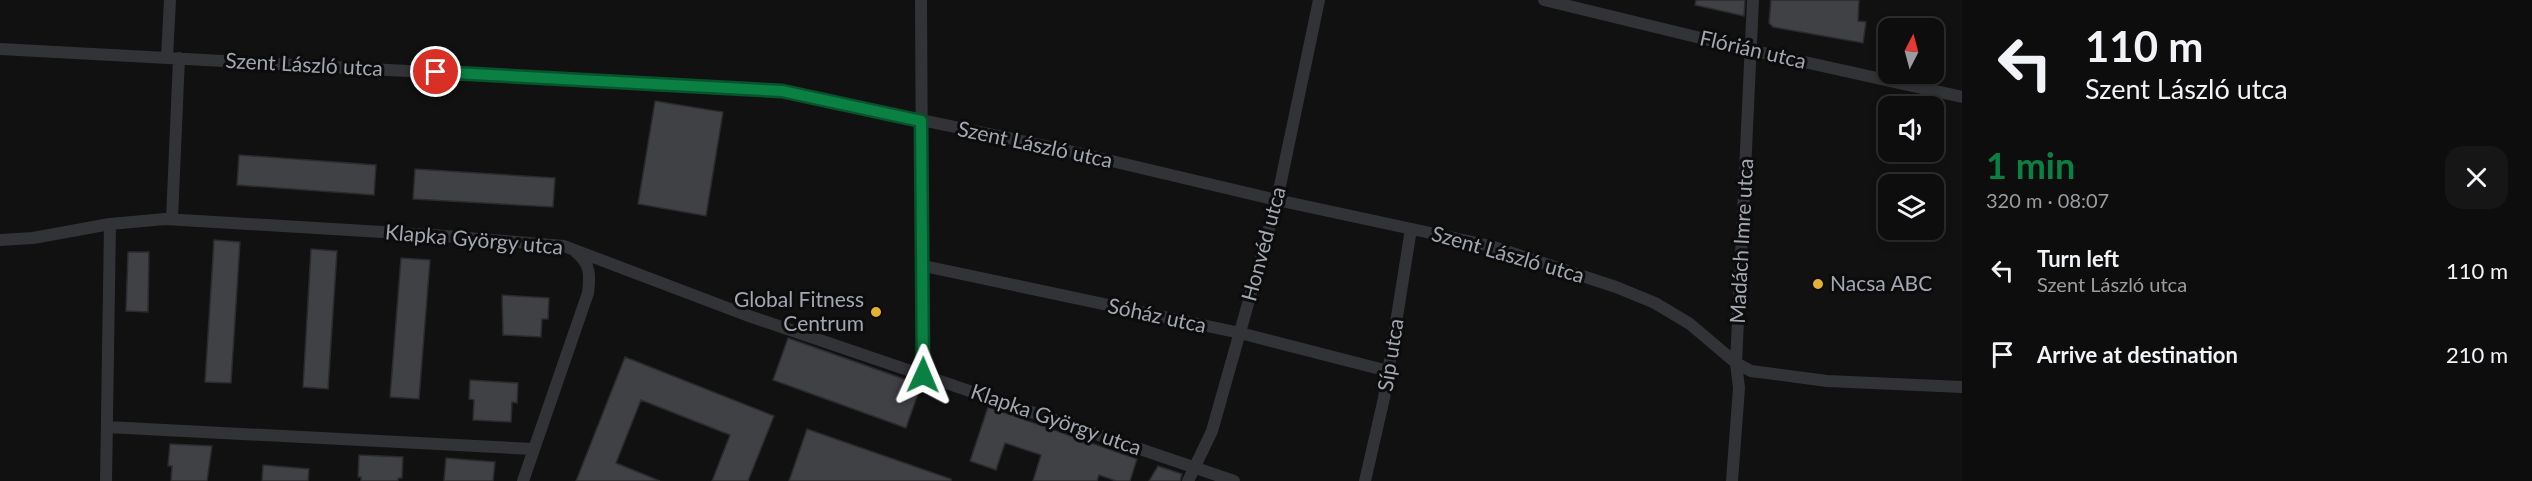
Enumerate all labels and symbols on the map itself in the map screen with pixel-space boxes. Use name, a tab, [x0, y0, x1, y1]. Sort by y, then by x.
north arrow	[1878, 18, 1944, 84]
street label: Flórián utca	[1698, 24, 1809, 73]
pin	[410, 46, 461, 97]
street label: Szent László utca	[225, 47, 383, 80]
street label: Szent László utca	[956, 115, 1115, 172]
street label: Madách Imre utca	[1724, 158, 1757, 324]
street label: Honvéd utca	[1235, 184, 1290, 304]
street label: Klapka György utca	[384, 218, 564, 259]
street label: Szent László utca	[1429, 220, 1588, 287]
place label: Nacsa ABC	[1830, 270, 1932, 295]
marker: Nacsa ABC	[1811, 277, 1825, 291]
place label: Global Fitness Centrum	[734, 286, 864, 335]
street label: Sóház utca	[1106, 292, 1209, 337]
marker: Global Fitness Centrum	[869, 305, 883, 319]
street label: Síp utca	[1371, 317, 1408, 393]
position arrow	[891, 343, 955, 407]
street label: Klapka György utca	[968, 378, 1145, 459]

